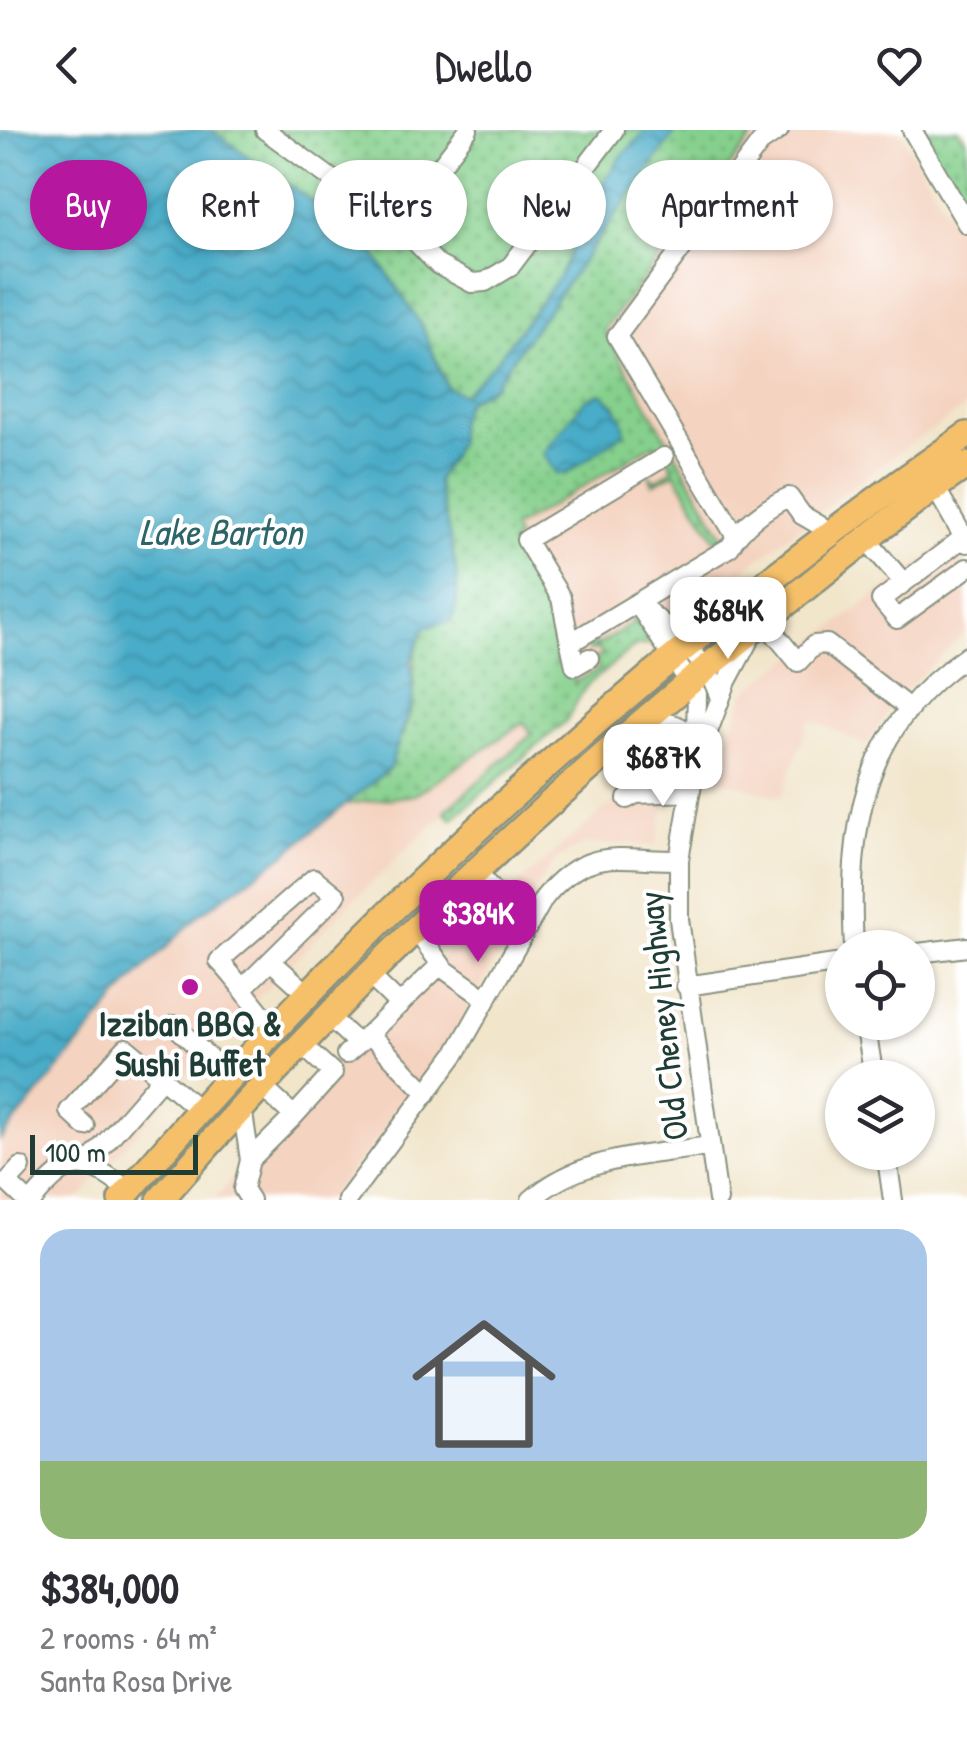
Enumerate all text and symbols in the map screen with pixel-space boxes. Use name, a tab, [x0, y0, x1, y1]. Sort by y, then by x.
text: Dwello	[435, 35, 532, 96]
icon: back	[40, 38, 95, 93]
icon: heart	[872, 38, 927, 93]
chip: Buy	[30, 160, 147, 250]
chip: Rent	[167, 160, 294, 250]
chip: Filters	[314, 160, 467, 250]
chip: New	[487, 160, 606, 250]
chip: Apartment	[626, 160, 833, 250]
water label: Lake Barton	[139, 505, 305, 557]
pin: $684K	[658, 577, 798, 662]
text: $684K	[692, 588, 764, 631]
pin: $687K	[593, 724, 733, 809]
text: $687K	[625, 735, 701, 778]
pin: $384K	[408, 880, 548, 965]
street label: Old Cheney Highway	[626, 889, 699, 1143]
text: $384K	[441, 891, 515, 934]
map controls	[825, 930, 935, 1170]
button: locate	[825, 930, 935, 1040]
marker: Izziban BBQ & Sushi Buffet	[179, 976, 201, 998]
place label: Izziban BBQ & Sushi Buffet	[98, 1000, 282, 1087]
button: layers	[825, 1060, 935, 1170]
scale bar	[30, 1130, 198, 1174]
text: 100 m	[45, 1133, 106, 1171]
icon: home	[394, 1294, 574, 1474]
text: $384,000	[40, 1559, 179, 1616]
text: 2 rooms · 64 m²	[40, 1616, 217, 1659]
text: Santa Rosa Drive	[40, 1659, 232, 1702]

